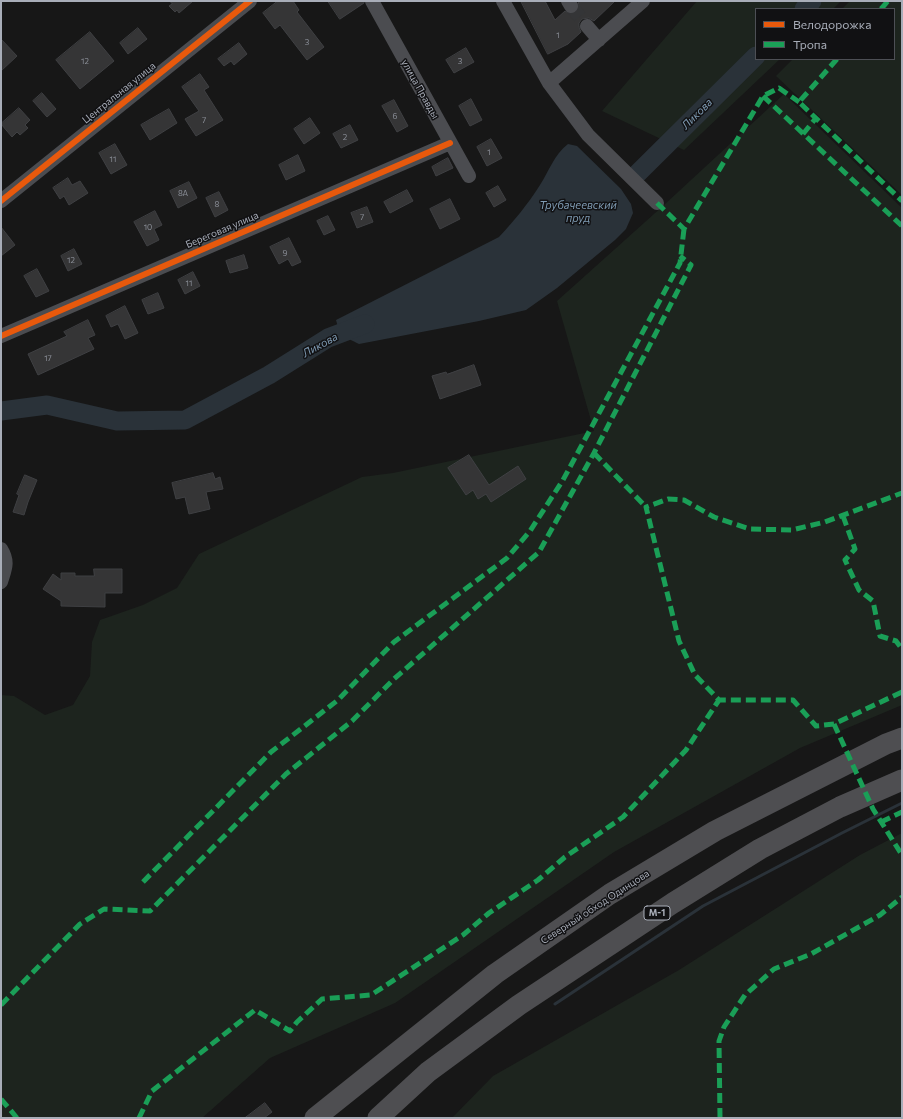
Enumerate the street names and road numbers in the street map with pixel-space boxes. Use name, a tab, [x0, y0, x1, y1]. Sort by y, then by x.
street label: улица Правды	[399, 57, 441, 121]
street label: Центральная улица	[80, 60, 158, 126]
street label: Береговая улица	[184, 209, 260, 251]
street label: Северный обход Одинцова	[538, 867, 652, 947]
road number: М-1	[644, 906, 670, 920]

